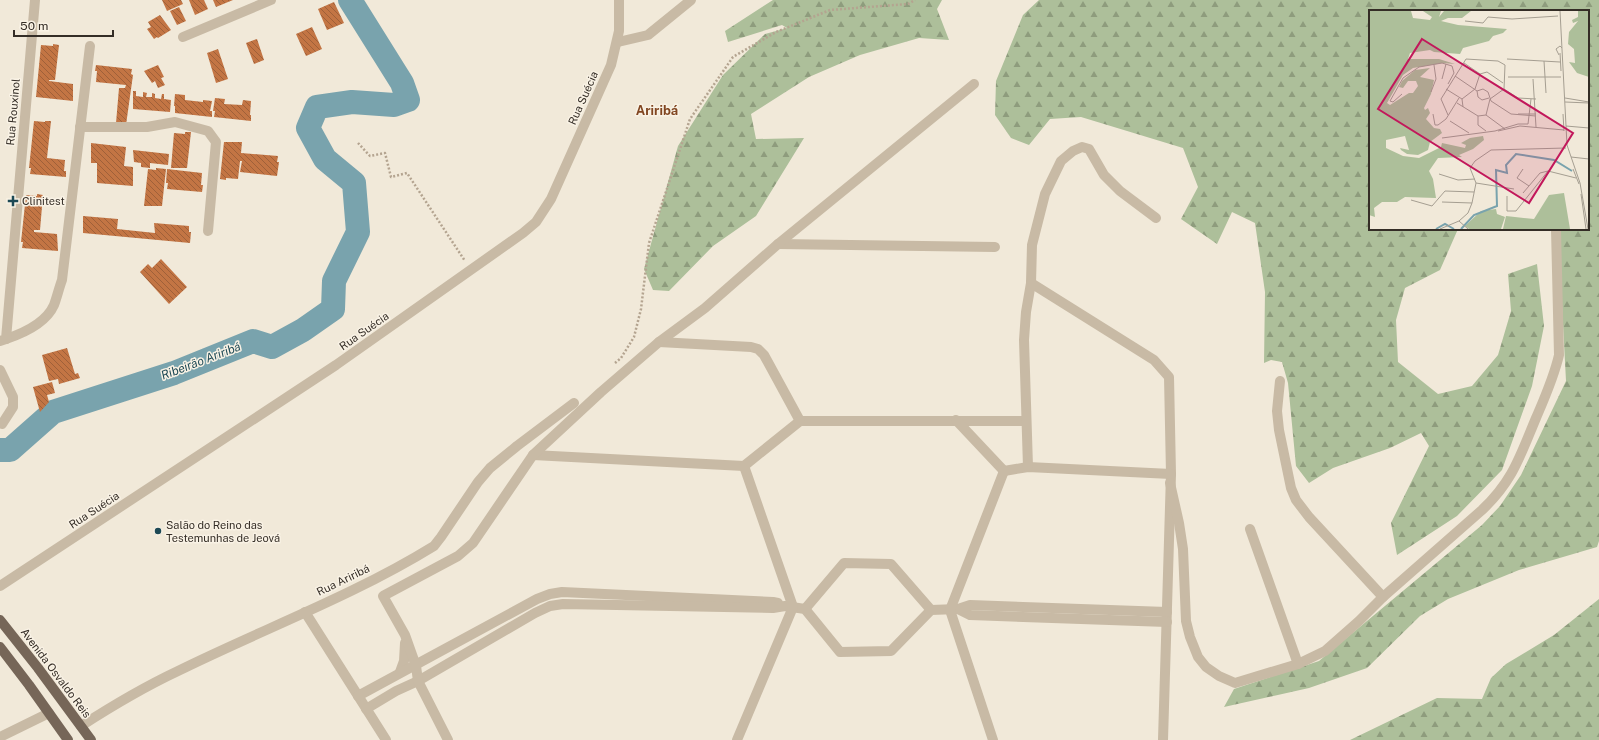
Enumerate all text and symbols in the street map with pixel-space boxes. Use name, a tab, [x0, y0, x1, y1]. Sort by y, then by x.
inset map	[1369, 10, 1589, 230]
scale bar	[14, 12, 113, 38]
text: 50 m	[20, 19, 48, 33]
street label: Rua Suécia	[566, 69, 600, 127]
street label: Rua Rouxinol	[4, 78, 22, 146]
district label: Ariribá	[636, 103, 678, 118]
marker: Clinitest	[7, 195, 19, 207]
place label: Clinitest	[22, 195, 65, 207]
street label: Rua Suécia	[337, 310, 391, 352]
water label: Ribeirão Ariribá	[159, 339, 243, 383]
street label: Rua Suécia	[67, 489, 121, 531]
place label: Salão do Reino das Testemunhas de Jeová	[166, 519, 280, 544]
marker: Salão do Reino das Testemunhas de Jeová	[153, 526, 163, 536]
street label: Rua Ariribá	[315, 562, 371, 598]
street label: Avenida Osvaldo Reis	[19, 626, 94, 720]

